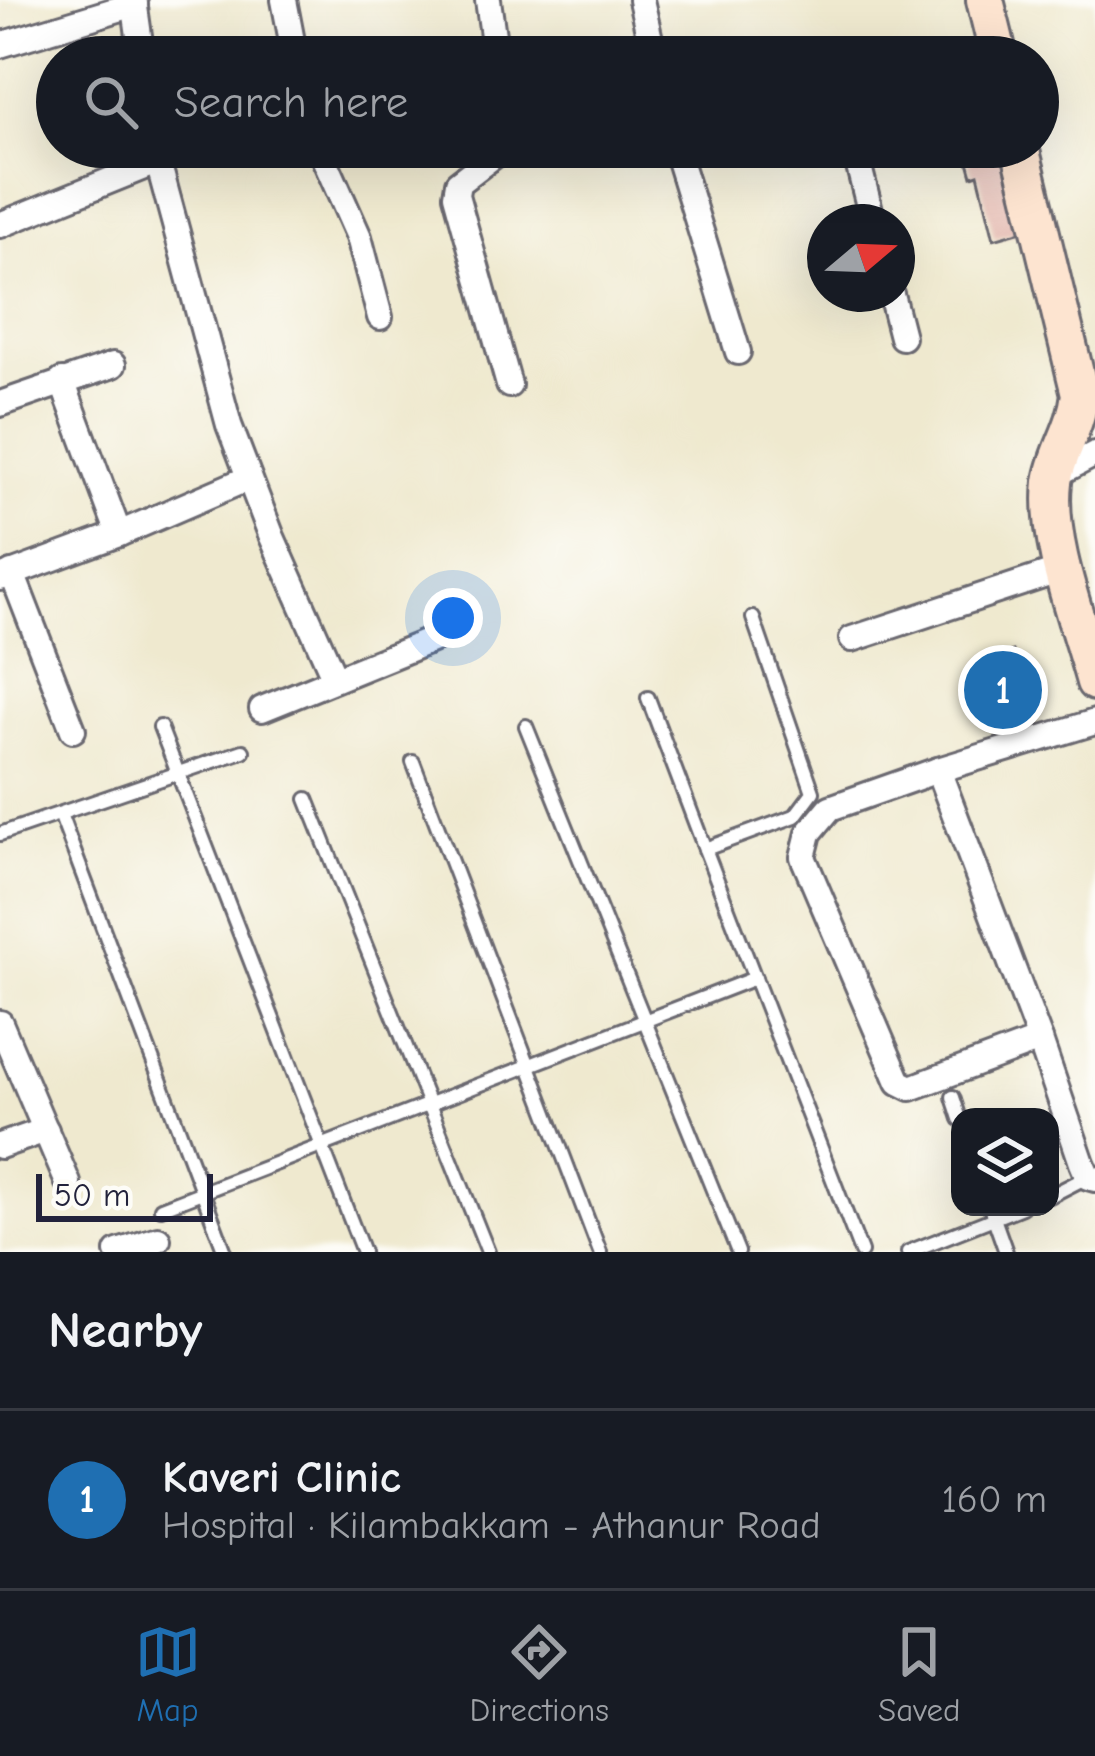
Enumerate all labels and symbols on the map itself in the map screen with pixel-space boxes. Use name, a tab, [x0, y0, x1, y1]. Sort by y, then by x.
north arrow	[807, 204, 915, 312]
your location	[423, 588, 483, 648]
pin: 1	[964, 645, 1042, 735]
scale bar	[36, 1168, 213, 1221]

